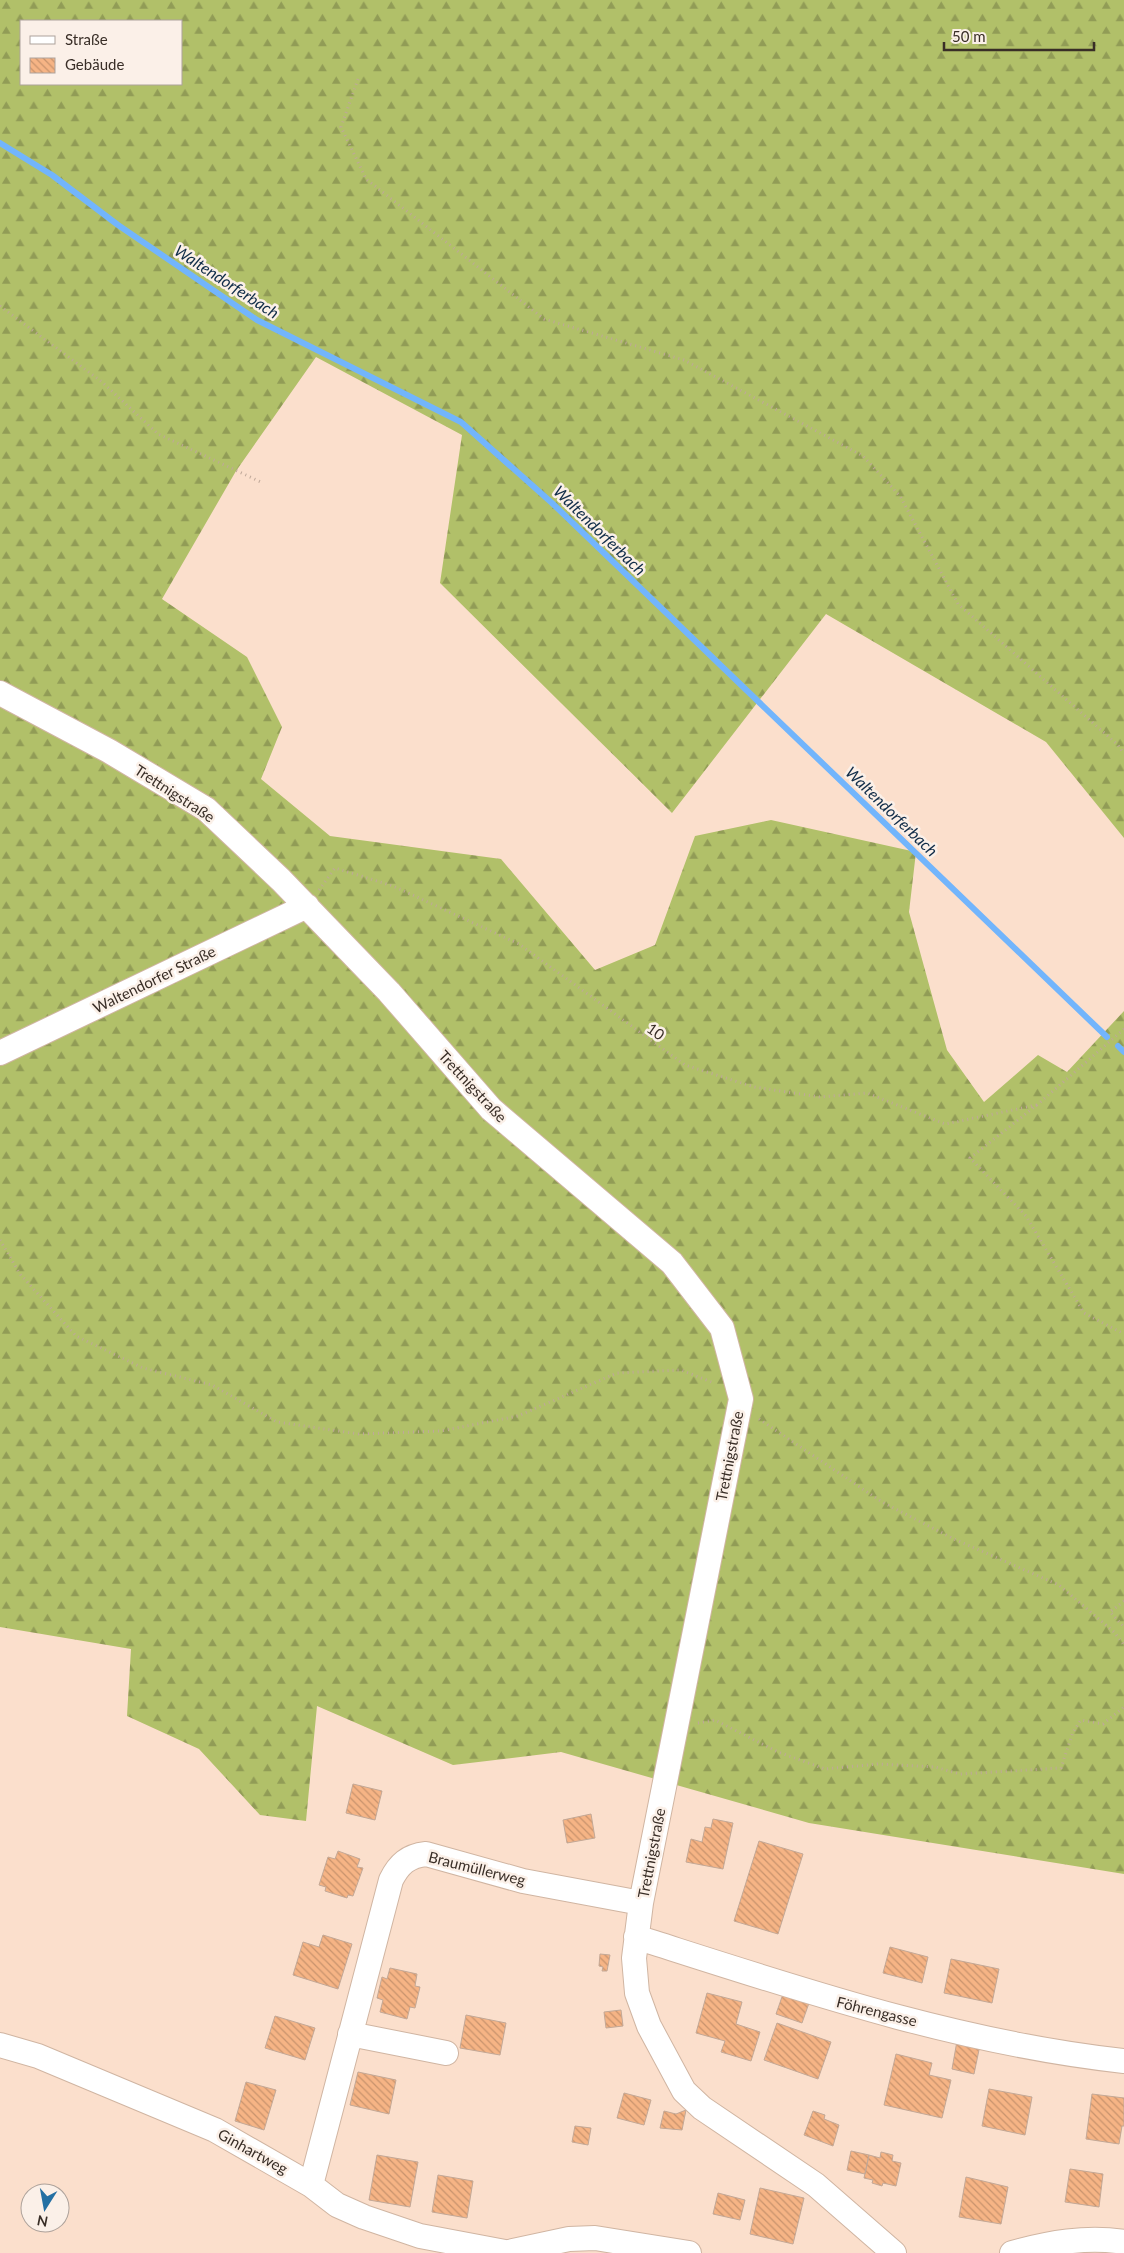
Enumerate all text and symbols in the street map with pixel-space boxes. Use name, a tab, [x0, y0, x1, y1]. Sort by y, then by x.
legend	[20, 20, 182, 85]
scale bar	[944, 20, 1094, 52]
text: 50 m	[952, 27, 986, 45]
text: Straße	[65, 30, 108, 48]
text: Gebäude	[65, 55, 124, 73]
water label: Waltendorferbach	[171, 240, 283, 322]
water label: Waltendorferbach	[550, 481, 650, 579]
street label: Trettnigstraße	[132, 761, 218, 826]
water label: Waltendorferbach	[842, 762, 942, 860]
street label: Waltendorfer Straße	[90, 941, 218, 1017]
street label: 10	[644, 1019, 669, 1044]
street label: Trettnigstraße	[435, 1046, 511, 1126]
street label: Trettnigstraße	[711, 1409, 747, 1503]
street label: Trettnigstraße	[633, 1806, 669, 1900]
street label: Braumüllerweg	[427, 1847, 528, 1889]
street label: Föhrengasse	[835, 1992, 919, 2030]
street label: Ginhartweg	[215, 2124, 291, 2178]
north arrow	[20, 2183, 70, 2233]
text: N	[36, 2212, 49, 2231]

